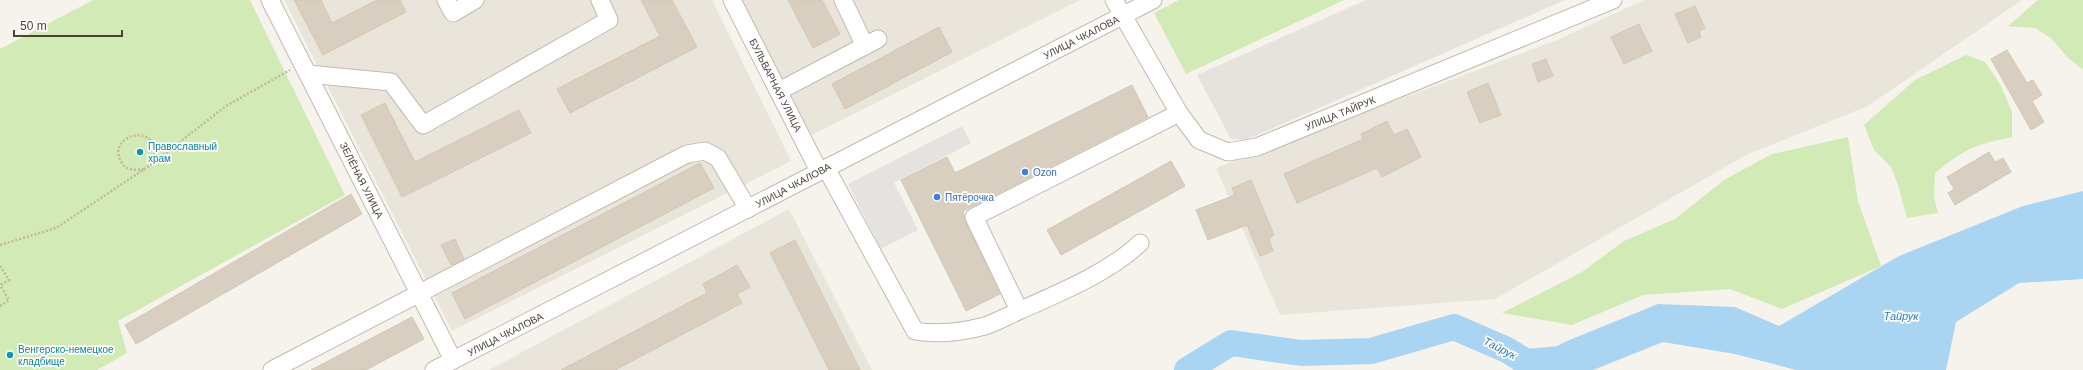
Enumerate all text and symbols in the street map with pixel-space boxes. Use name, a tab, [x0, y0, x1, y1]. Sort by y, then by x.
scale bar	[14, 12, 122, 38]
street label: УЛИЦА ЧКАЛОВА	[1042, 13, 1121, 61]
text: 50 m	[20, 19, 47, 33]
street label: БУЛЬВАРНАЯ УЛИЦА	[747, 37, 804, 134]
street label: УЛИЦА ТАЙРУК	[1303, 93, 1377, 133]
street label: ЗЕЛЁНАЯ УЛИЦА	[338, 140, 386, 220]
place label: Православный храм	[148, 141, 217, 164]
marker: Православный храм	[135, 147, 145, 157]
street label: УЛИЦА ЧКАЛОВА	[754, 161, 833, 210]
marker: Ozon	[1020, 167, 1030, 177]
place label: Ozon	[1033, 167, 1057, 178]
marker: Пятёрочка	[932, 192, 942, 202]
place label: Пятёрочка	[945, 192, 994, 203]
street label: УЛИЦА ЧКАЛОВА	[466, 310, 545, 358]
water label: Тайрук	[1883, 310, 1919, 322]
water label: Тайрук	[1482, 335, 1519, 362]
place label: Венгерско-немецкое кладбище	[18, 344, 114, 367]
marker: Венгерско-немецкое кладбище	[5, 350, 15, 360]

